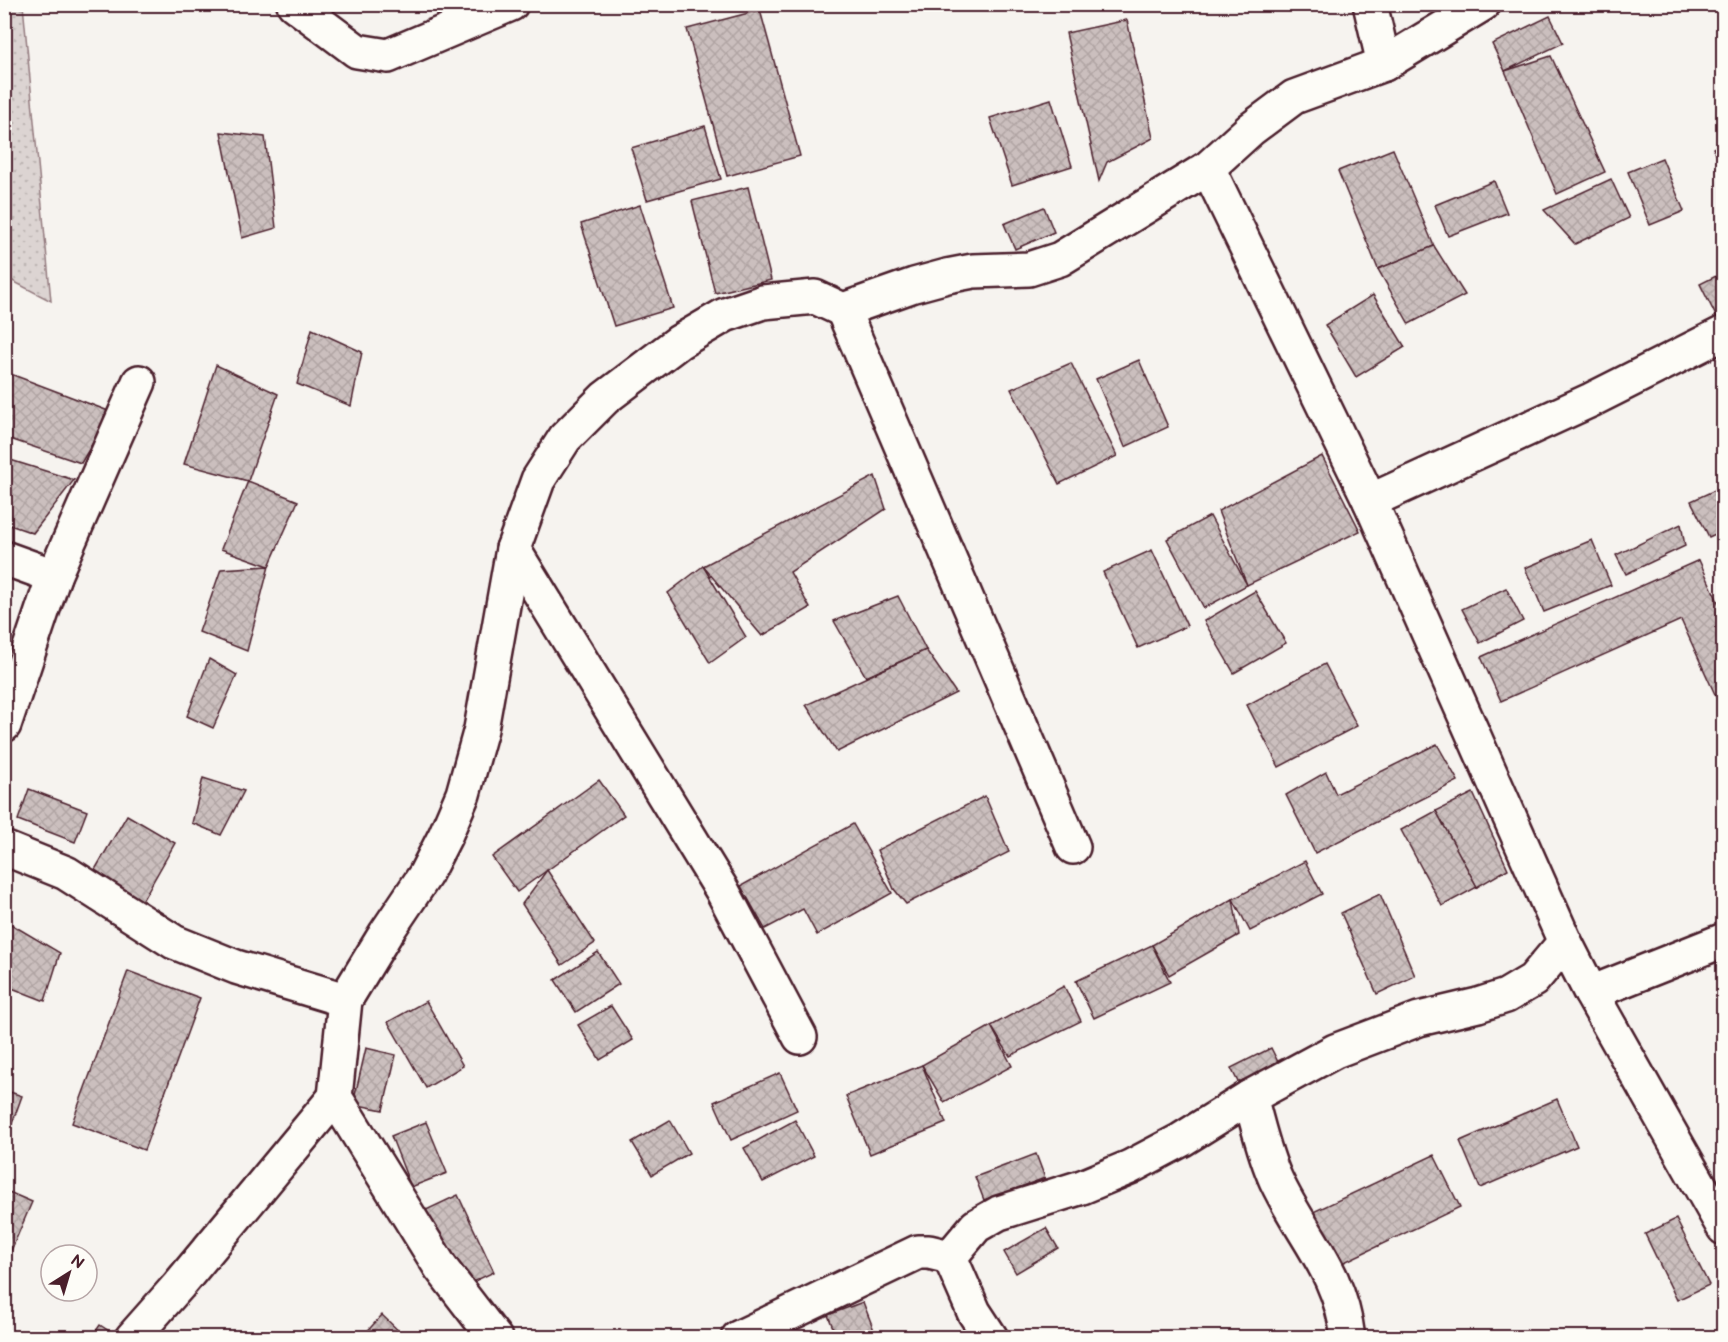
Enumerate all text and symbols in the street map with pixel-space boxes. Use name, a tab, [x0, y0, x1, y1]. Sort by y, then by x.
north arrow	[39, 1243, 99, 1303]
text: N	[67, 1251, 88, 1273]

